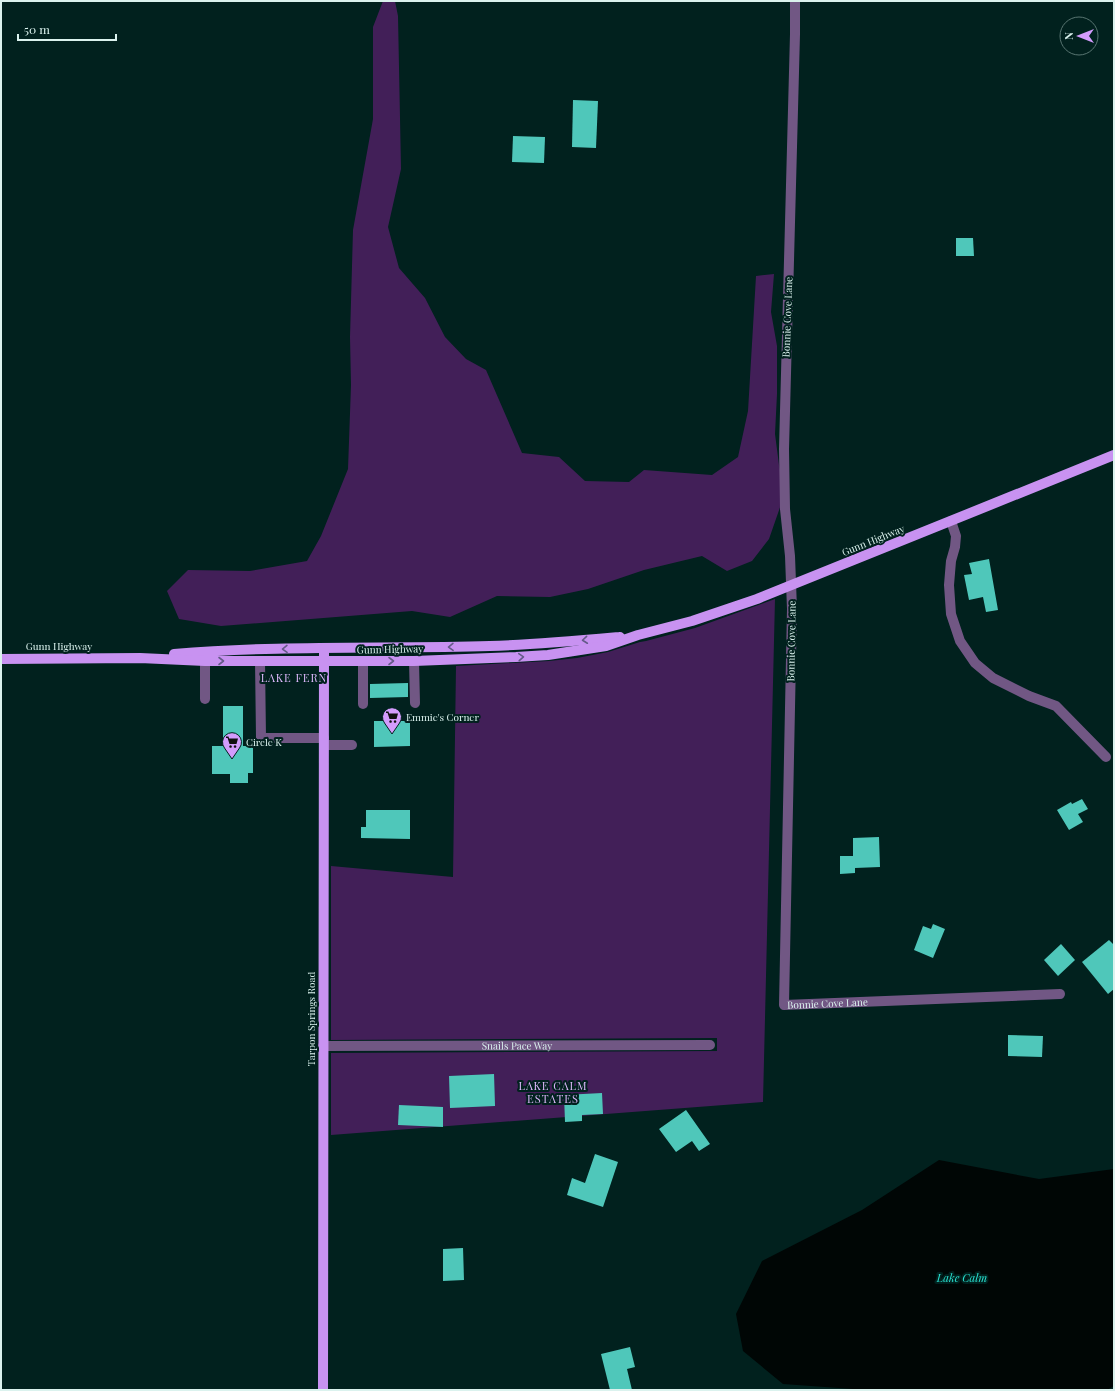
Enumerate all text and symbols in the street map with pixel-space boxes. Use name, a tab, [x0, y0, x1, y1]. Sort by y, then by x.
scale bar	[18, 16, 116, 42]
north arrow	[1059, 16, 1099, 56]
text: 50 m	[24, 21, 50, 37]
text: N	[1061, 32, 1076, 40]
street label: Bonnie Cove Lane	[779, 276, 795, 358]
street label: Gunn Highway	[840, 521, 906, 559]
street label: Bonnie Cove Lane	[783, 601, 799, 681]
one-way arrow	[582, 636, 588, 645]
street label: Gunn Highway	[26, 639, 92, 653]
street label: Gunn Highway	[357, 641, 423, 657]
one-way arrow	[448, 643, 454, 651]
one-way arrow	[282, 645, 288, 653]
one-way arrow	[518, 652, 524, 661]
one-way arrow	[218, 657, 224, 665]
one-way arrow	[388, 657, 394, 665]
district label: LAKE FERN	[261, 670, 327, 685]
supermarket icon: Emmie's Corner	[381, 706, 403, 734]
place label: Emmie's Corner	[406, 710, 479, 724]
supermarket icon: Circle K	[221, 731, 243, 759]
place label: Circle K	[246, 735, 282, 749]
street label: Tarpon Springs Road	[304, 971, 318, 1066]
street label: Bonnie Cove Lane	[787, 995, 868, 1012]
street label: Snails Pace Way	[482, 1038, 552, 1053]
district label: LAKE CALM ESTATES	[518, 1078, 588, 1106]
water label: Lake Calm	[936, 1270, 987, 1285]

